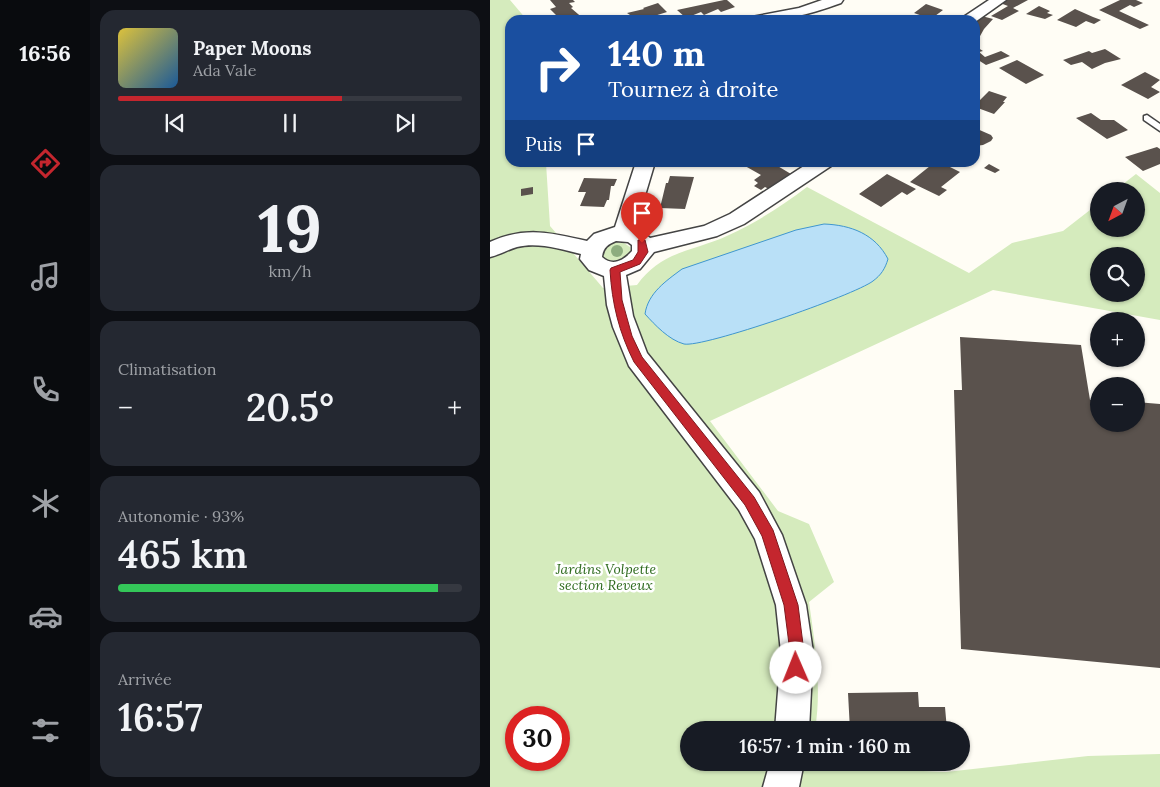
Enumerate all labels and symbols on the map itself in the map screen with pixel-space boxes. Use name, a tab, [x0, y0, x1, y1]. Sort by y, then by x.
north arrow	[1090, 182, 1145, 238]
pin	[621, 192, 663, 243]
park label: Jardins Volpette section Reveux	[555, 560, 657, 594]
position arrow	[769, 641, 821, 693]
speed limit sign: 30	[505, 706, 570, 771]

